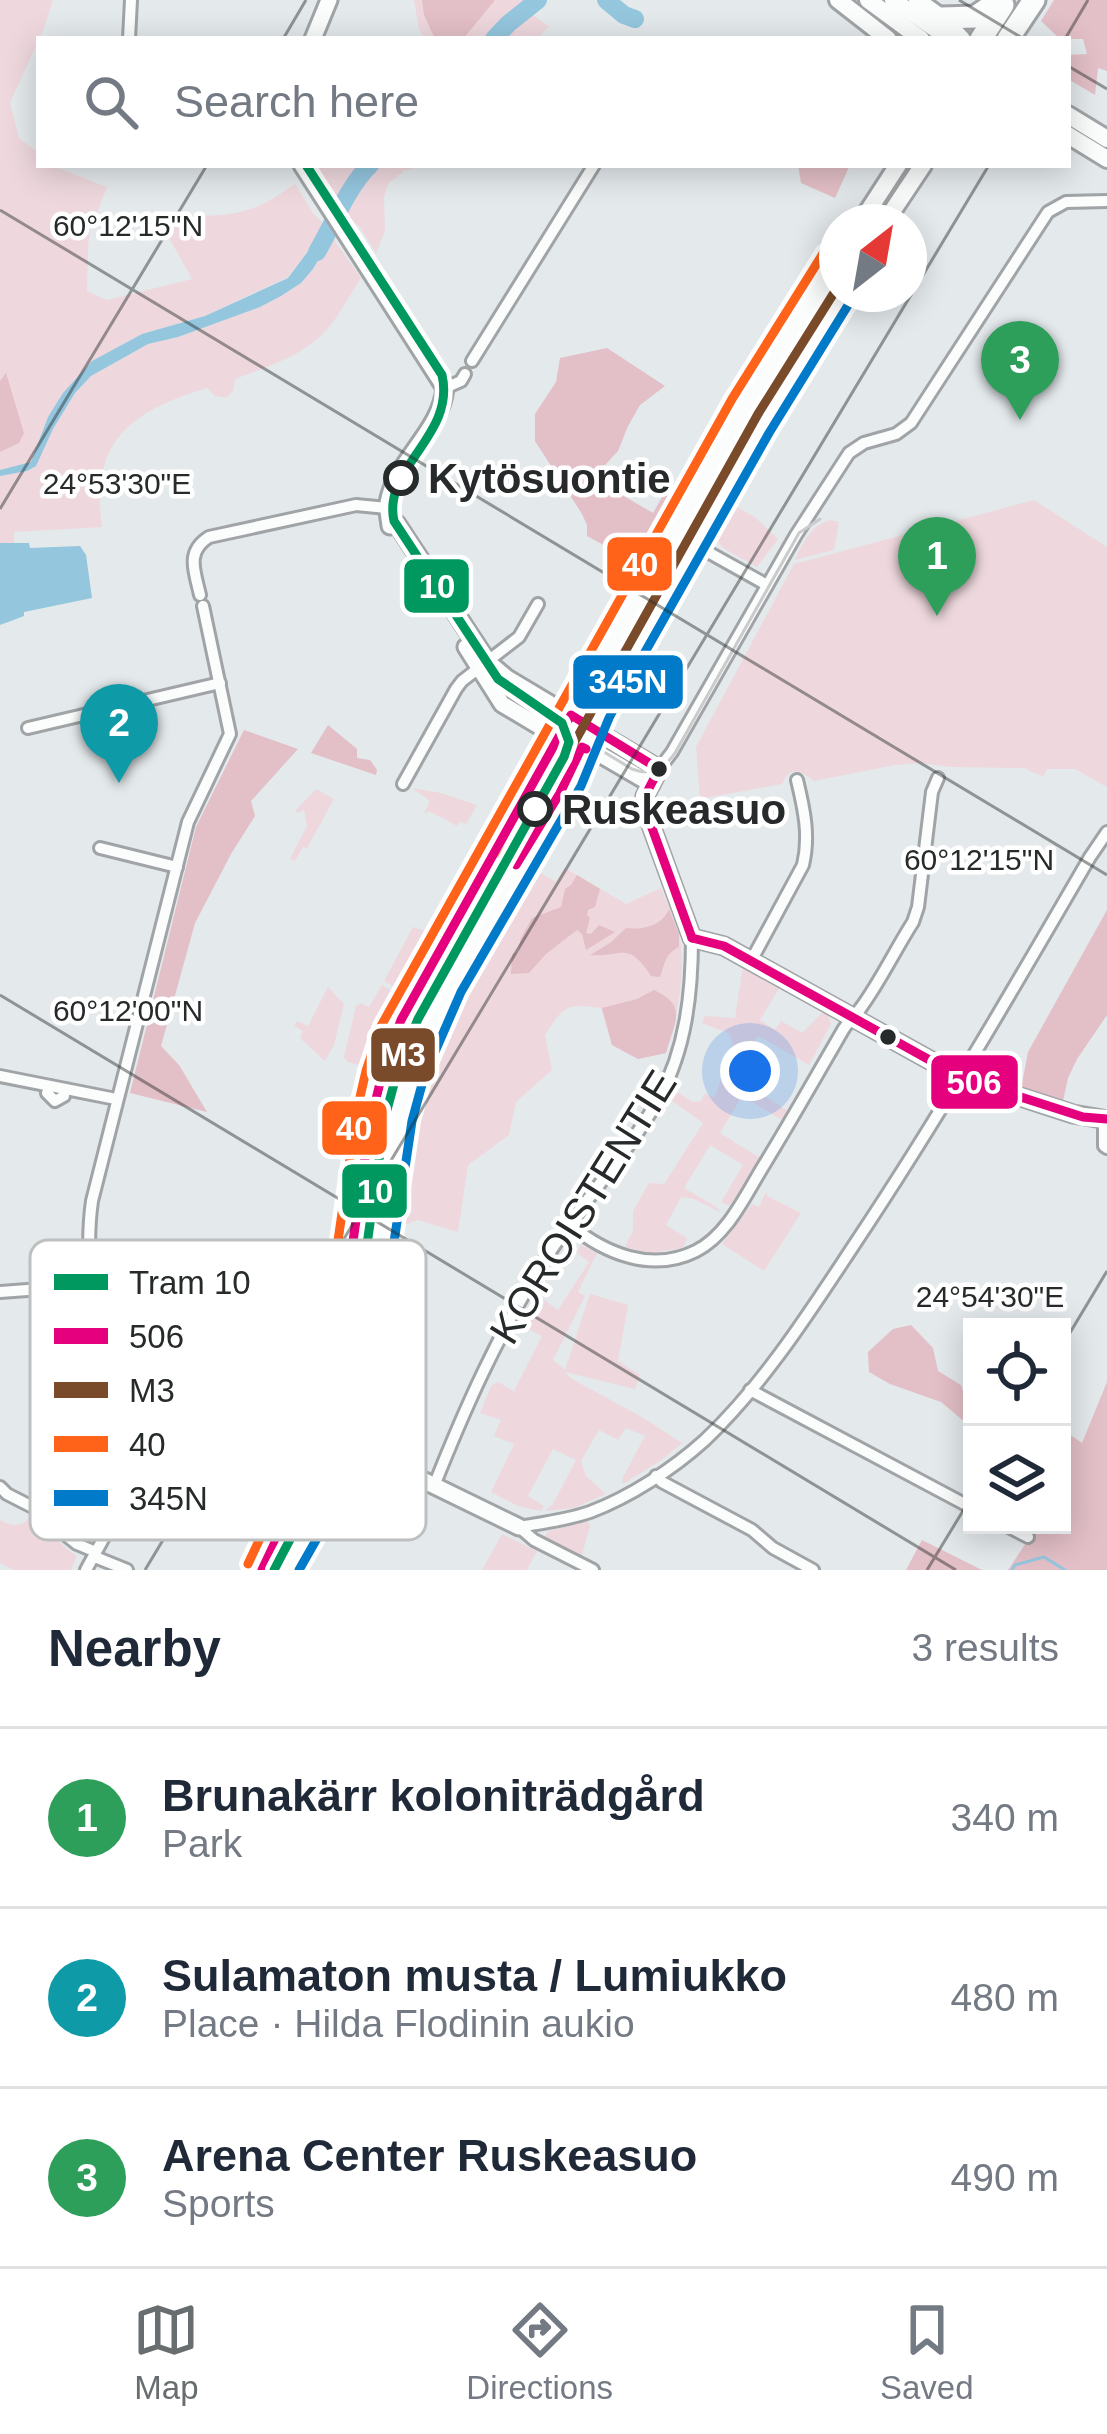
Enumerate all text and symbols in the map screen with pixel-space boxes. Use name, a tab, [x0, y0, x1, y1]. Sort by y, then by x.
search box	[36, 36, 1071, 168]
icon: search	[78, 69, 144, 135]
text: Search here	[174, 76, 419, 127]
north arrow	[819, 204, 927, 312]
text: 60°12'15"N	[53, 209, 203, 242]
pin: 3	[981, 321, 1059, 420]
place label: Kytösuontie	[428, 455, 671, 502]
marker: Kytösuontie	[385, 462, 417, 494]
text: 24°53'30"E	[43, 467, 191, 500]
pin: 1	[898, 517, 976, 616]
line badge: 40	[605, 535, 674, 593]
text: 40	[622, 546, 658, 583]
line badge: 10	[402, 557, 471, 615]
text: 10	[419, 568, 455, 605]
line badge: 345N	[571, 653, 685, 711]
text: 345N	[589, 663, 667, 700]
pin: 2	[80, 684, 158, 783]
unlabelled marker	[648, 758, 670, 780]
place label: Ruskeasuo	[562, 786, 786, 833]
marker: Ruskeasuo	[519, 793, 551, 825]
text: 60°12'15"N	[904, 843, 1054, 876]
text: 60°12'00"N	[53, 994, 203, 1027]
line badge: M3	[369, 1026, 437, 1084]
unlabelled marker	[877, 1026, 899, 1048]
text: M3	[380, 1036, 426, 1073]
your location	[720, 1041, 780, 1101]
line badge: 506	[929, 1053, 1020, 1111]
street label: KOROISTENTIE	[480, 1062, 686, 1352]
text: 506	[946, 1064, 1002, 1101]
line badge: 40	[320, 1099, 389, 1157]
text: 40	[336, 1110, 372, 1147]
line badge: 10	[340, 1162, 409, 1220]
text: 10	[357, 1173, 393, 1210]
legend	[30, 1240, 426, 1540]
text: Tram 10	[129, 1264, 251, 1301]
text: 24°54'30"E	[916, 1280, 1064, 1313]
text: 506	[129, 1318, 184, 1355]
map controls	[963, 1318, 1071, 1534]
button: locate	[963, 1318, 1071, 1426]
text: M3	[129, 1372, 175, 1409]
text: 40	[129, 1426, 166, 1463]
button: layers	[963, 1426, 1071, 1534]
text: 345N	[129, 1480, 208, 1517]
text: Nearby	[48, 1620, 221, 1677]
text: 3 results	[912, 1626, 1059, 1669]
text: Brunakärr koloniträdgård	[162, 1770, 705, 1821]
text: 1	[76, 1796, 98, 1839]
text: 340 m	[951, 1796, 1059, 1839]
text: Park	[162, 1822, 242, 1865]
text: Sulamaton musta / Lumiukko	[162, 1950, 787, 2001]
text: 2	[76, 1976, 98, 2019]
text: 480 m	[951, 1976, 1059, 2019]
text: Place · Hilda Flodinin aukio	[162, 2002, 635, 2045]
text: Arena Center Ruskeasuo	[162, 2130, 697, 2181]
text: 3	[76, 2156, 98, 2199]
text: 490 m	[951, 2156, 1059, 2199]
text: Sports	[162, 2182, 275, 2225]
tab: Map	[133, 2297, 199, 2407]
tab: Directions	[466, 2297, 613, 2407]
tab: Saved	[880, 2297, 974, 2407]

